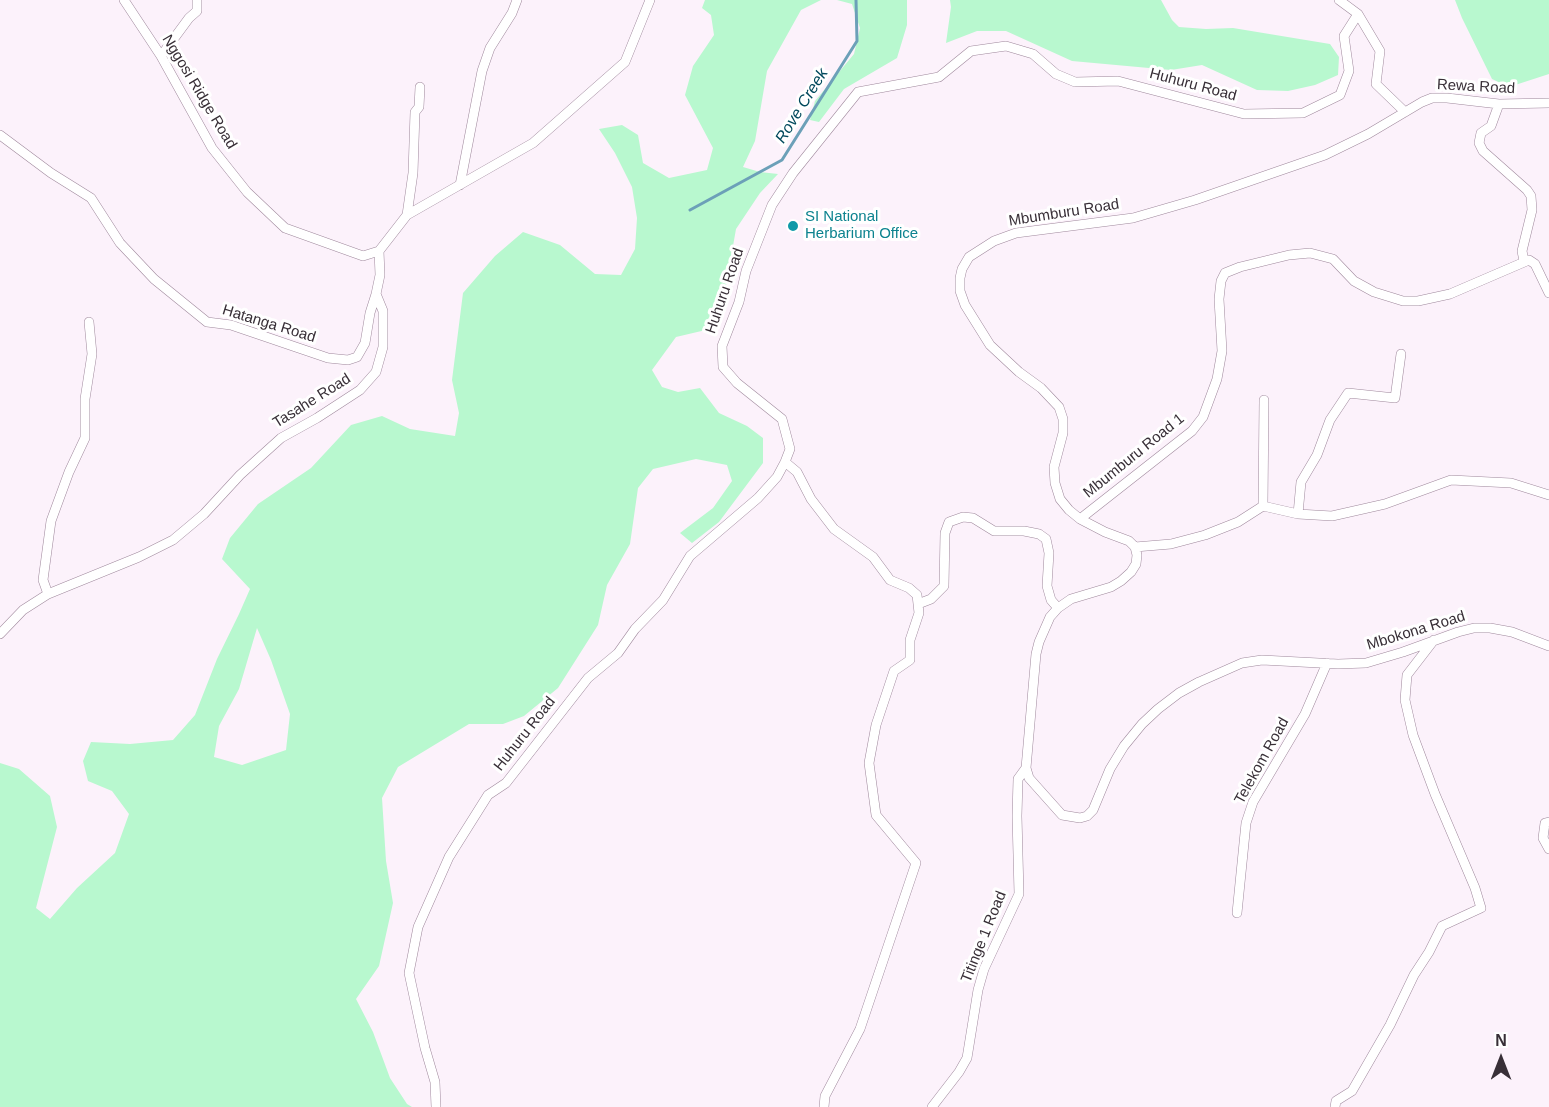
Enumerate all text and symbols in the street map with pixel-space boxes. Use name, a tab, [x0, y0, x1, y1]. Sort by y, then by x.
street label: Nggosi Ridge Road	[158, 32, 240, 152]
water label: Rove Creek	[771, 65, 833, 147]
street label: Huhuru Road	[1148, 65, 1238, 105]
street label: Rewa Road	[1436, 76, 1516, 98]
street label: Mbumburu Road	[1007, 195, 1121, 231]
place label: SI National Herbarium Office	[805, 208, 918, 243]
marker: SI National Herbarium Office	[786, 219, 800, 233]
street label: Huhuru Road	[702, 246, 748, 336]
street label: Hatanga Road	[220, 301, 318, 347]
street label: Tasahe Road	[270, 370, 354, 432]
street label: Mbumburu Road 1	[1080, 410, 1188, 502]
street label: Mbokona Road	[1365, 608, 1467, 654]
street label: Huhuru Road	[490, 693, 560, 775]
street label: Telekom Road	[1231, 715, 1293, 807]
street label: Titinge 1 Road	[957, 889, 1011, 985]
north arrow	[1471, 1029, 1531, 1089]
text: N	[1495, 1032, 1507, 1049]

